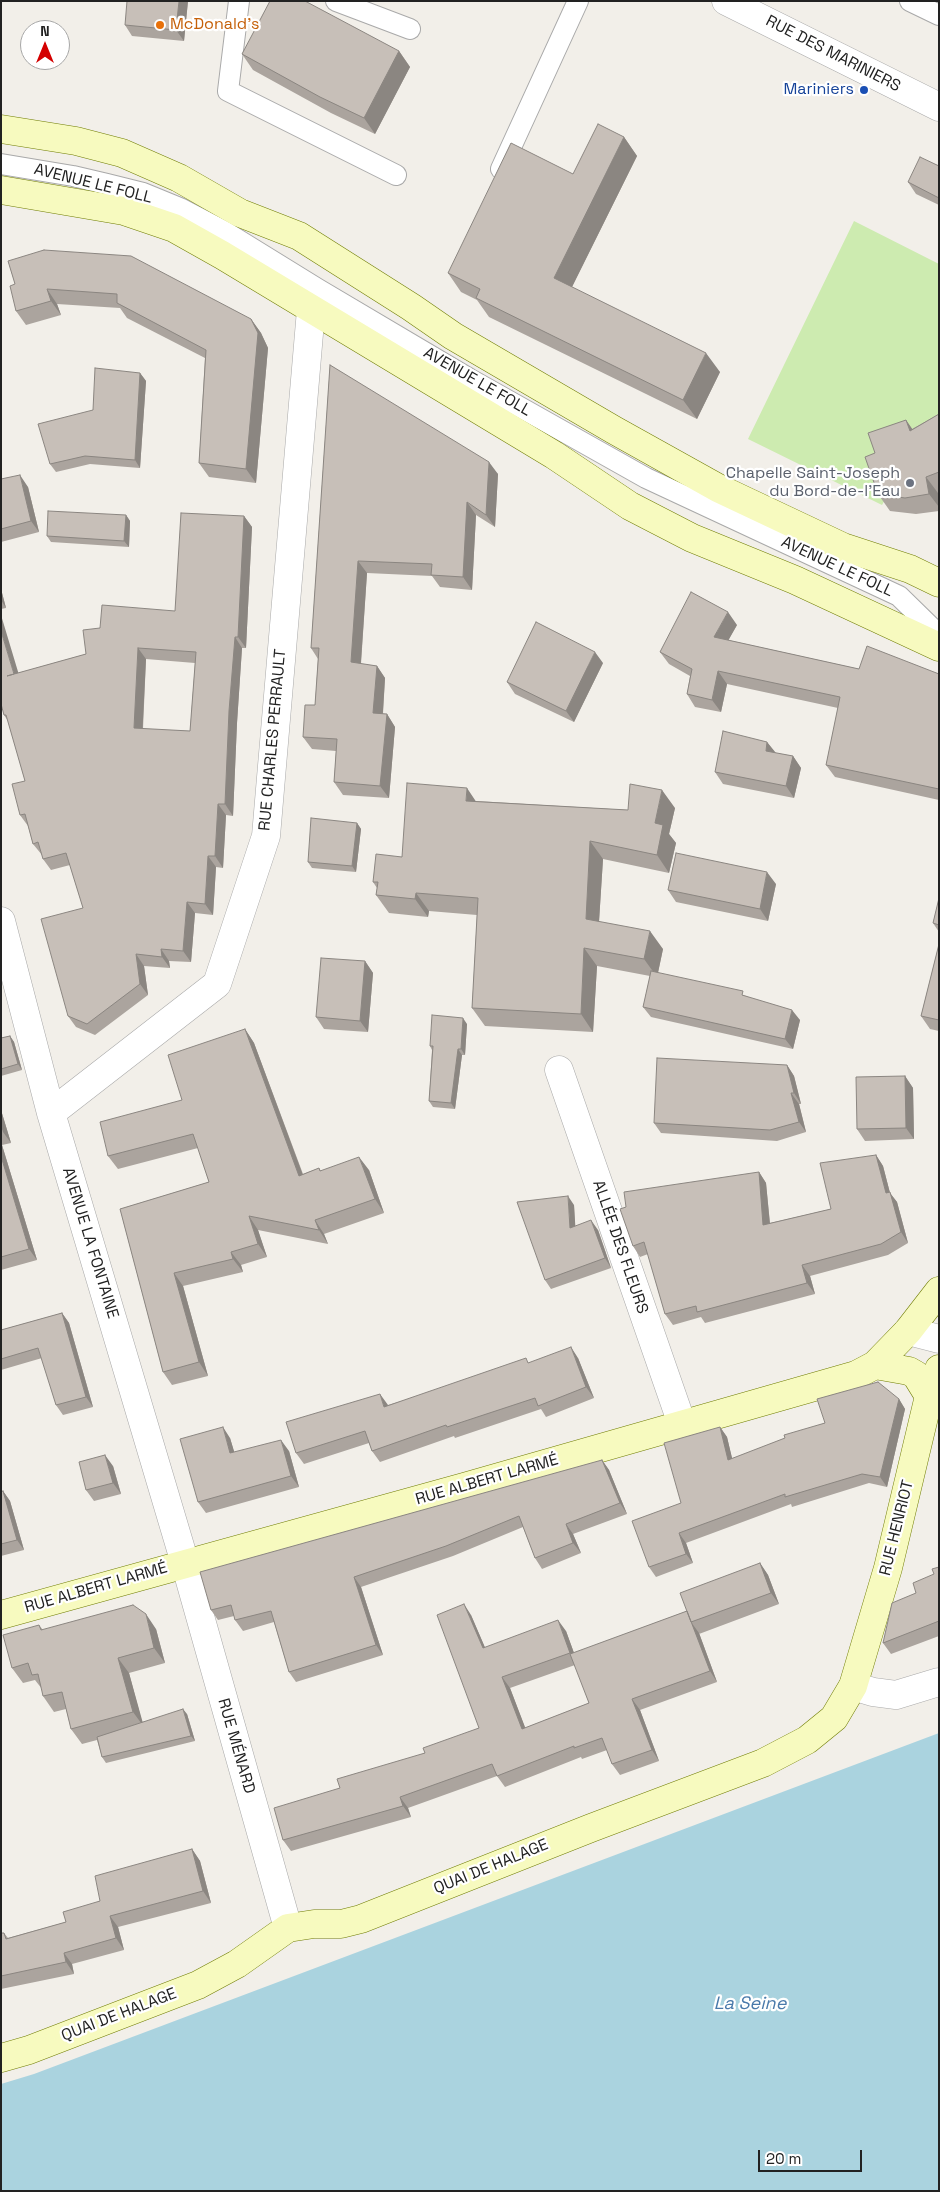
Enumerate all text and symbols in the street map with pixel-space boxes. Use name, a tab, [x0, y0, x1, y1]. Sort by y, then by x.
street label: RUE DES MARINIERS	[762, 12, 904, 96]
place label: McDonald's	[170, 15, 260, 35]
marker: McDonald's	[154, 19, 166, 31]
north arrow	[20, 20, 70, 70]
text: N	[40, 22, 50, 40]
place label: Mariniers	[784, 80, 854, 100]
marker: Mariniers	[858, 84, 870, 96]
street label: AVENUE LE FOLL	[32, 160, 154, 208]
street label: AVENUE LE FOLL	[420, 343, 534, 421]
place label: Chapelle Saint-Joseph du Bord-de-l'Eau	[726, 464, 900, 502]
marker: Chapelle Saint-Joseph du Bord-de-l'Eau	[904, 477, 916, 489]
street label: AVENUE LE FOLL	[778, 533, 896, 601]
street label: RUE CHARLES PERRAULT	[255, 648, 291, 832]
street label: AVENUE LA FONTAINE	[58, 1165, 122, 1321]
street label: ALLÉE DES FLEURS	[588, 1178, 652, 1316]
street label: RUE ALBERT LARMÉ	[413, 1450, 561, 1510]
street label: RUE HENRIOT	[876, 1478, 918, 1578]
street label: RUE ALBERT LARMÉ	[22, 1558, 170, 1618]
street label: RUE MÉNARD	[213, 1696, 259, 1796]
street label: QUAI DE HALAGE	[431, 1835, 551, 1899]
street label: QUAI DE HALAGE	[59, 1984, 179, 2046]
water label: La Seine	[714, 1993, 786, 2015]
scale bar	[760, 2140, 864, 2172]
text: 20 m	[766, 2149, 801, 2168]

